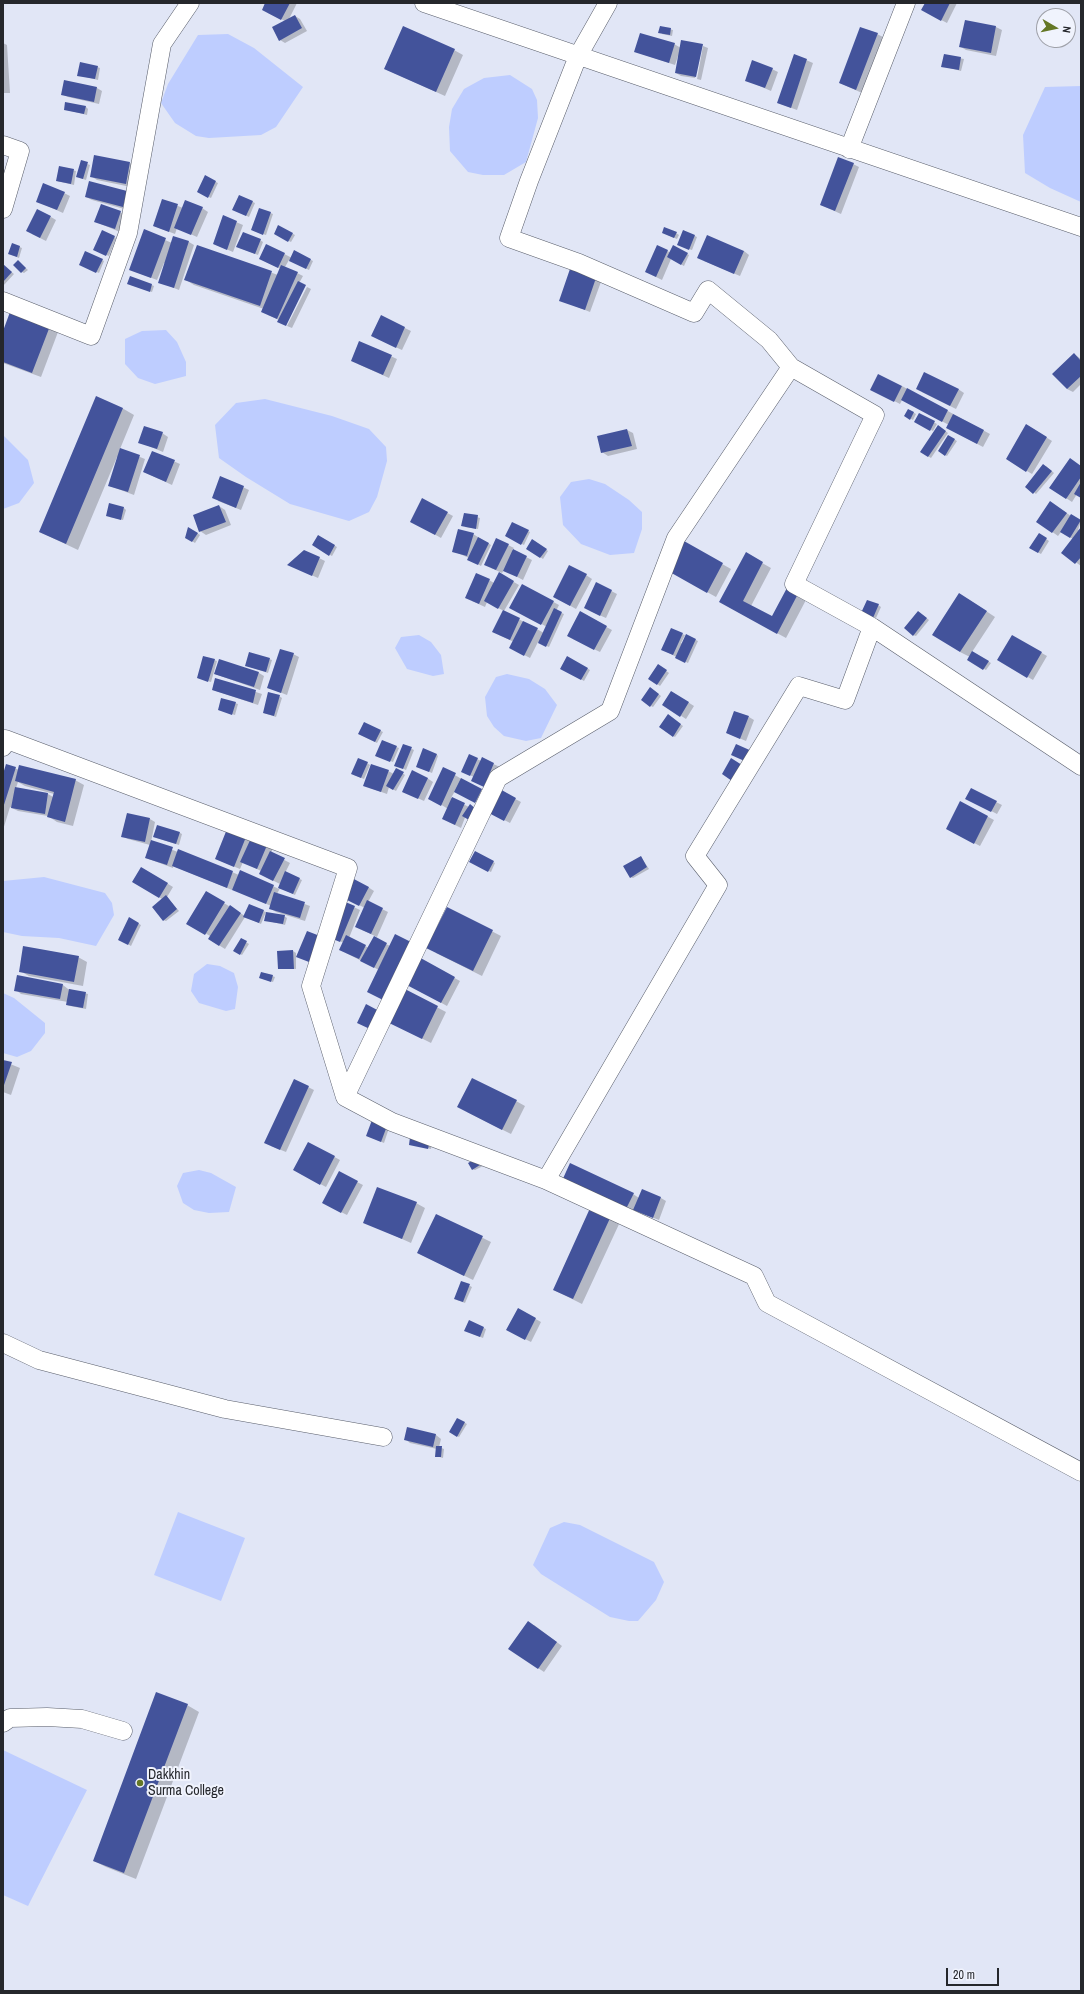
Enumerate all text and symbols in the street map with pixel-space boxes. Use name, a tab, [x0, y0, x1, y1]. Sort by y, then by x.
north arrow	[1036, 8, 1076, 48]
text: N	[1059, 25, 1074, 34]
place label: Dakkhin Surma College	[148, 1767, 224, 1800]
marker: Dakkhin Surma College	[135, 1778, 145, 1788]
scale bar	[948, 1960, 1001, 1986]
text: 20 m	[953, 1967, 975, 1983]

